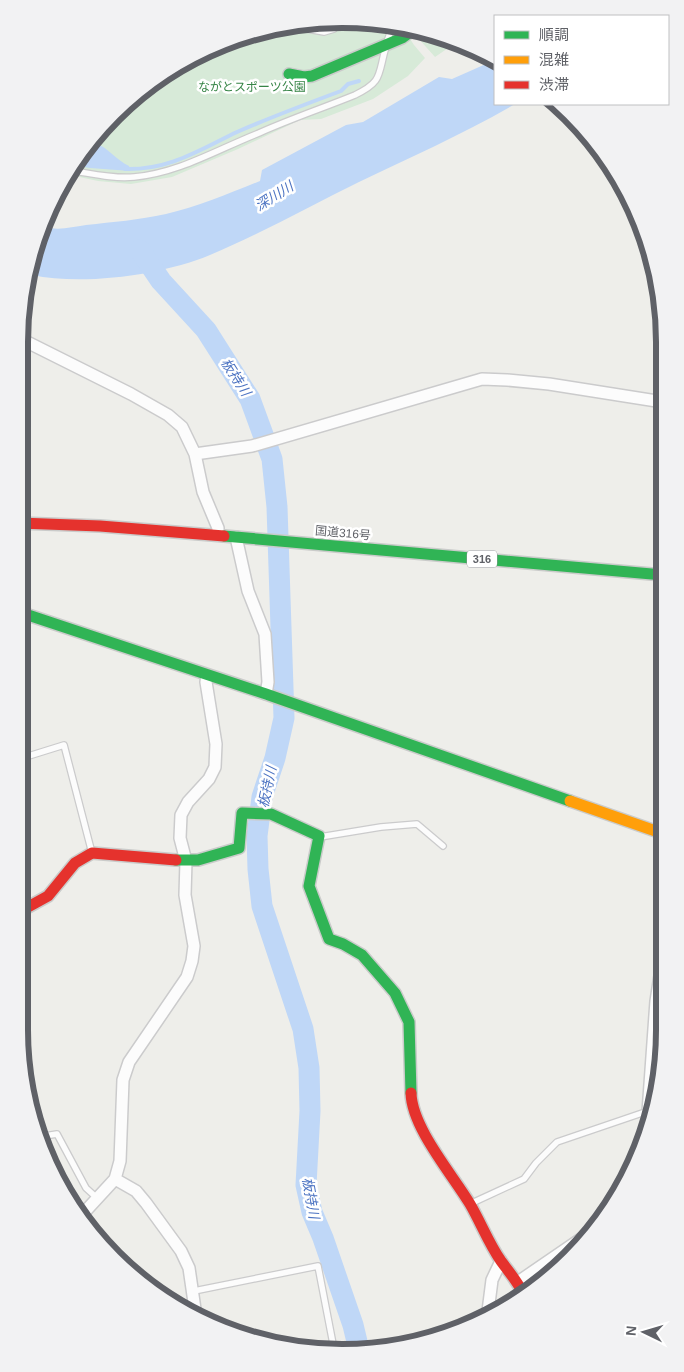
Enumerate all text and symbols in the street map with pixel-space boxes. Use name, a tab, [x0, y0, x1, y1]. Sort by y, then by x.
legend	[494, 15, 669, 105]
text: 順調	[539, 26, 569, 43]
text: 混雑	[539, 51, 569, 68]
text: 渋滞	[539, 76, 569, 93]
park label: ながとスポーツ公園	[198, 80, 306, 94]
water label: 深川川	[252, 177, 298, 214]
water label: 板持川	[218, 355, 255, 401]
street label: 国道316号	[314, 524, 372, 542]
road number: 316	[467, 550, 497, 568]
water label: 板持川	[255, 763, 280, 809]
water label: 板持川	[299, 1176, 323, 1222]
north arrow	[619, 1307, 669, 1357]
text: N	[623, 1325, 639, 1337]

